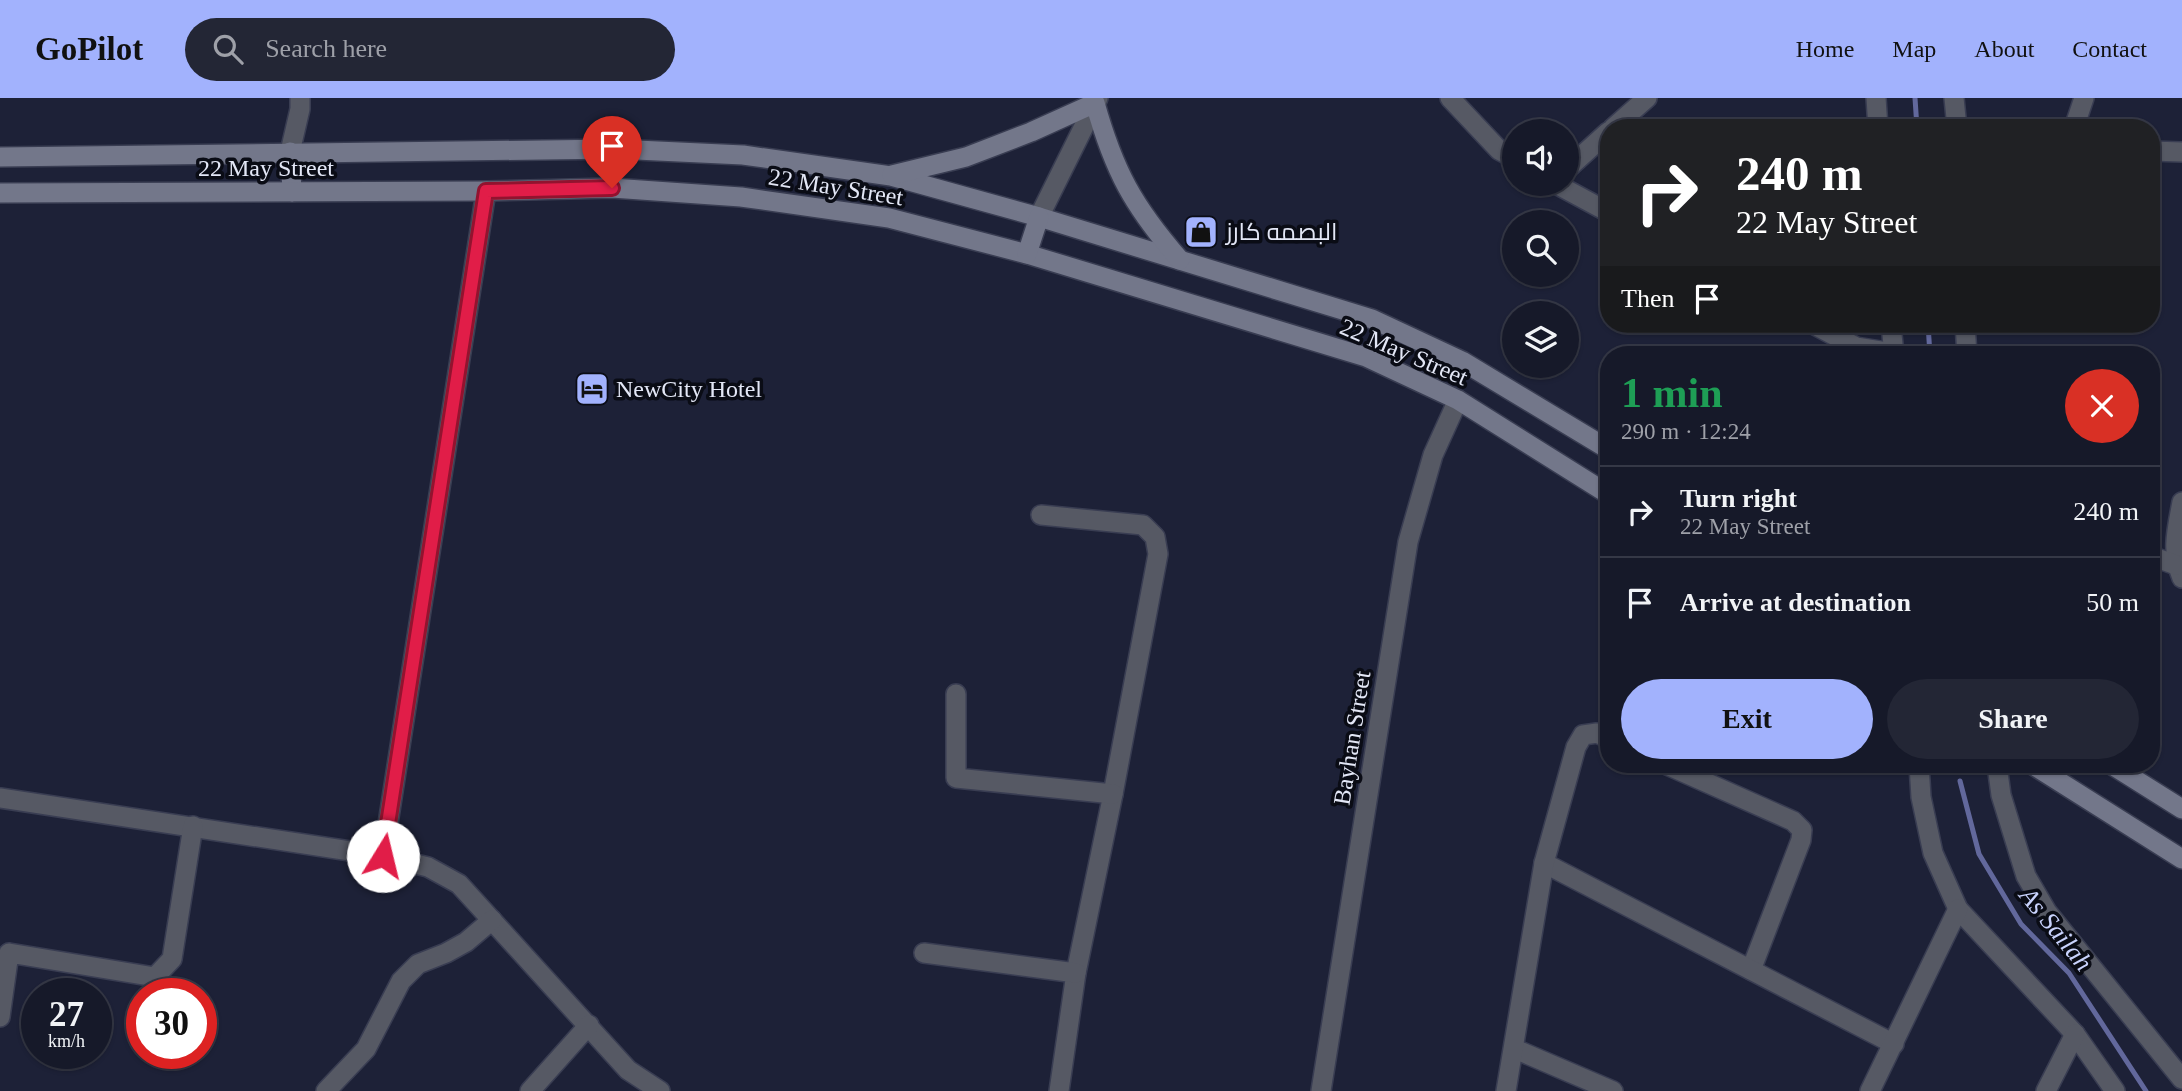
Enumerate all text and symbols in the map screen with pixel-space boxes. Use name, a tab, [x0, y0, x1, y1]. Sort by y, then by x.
search box	[185, 18, 675, 81]
icon: search	[209, 30, 247, 68]
text: GoPilot	[35, 31, 143, 67]
text: Search here	[265, 34, 387, 63]
text: Home	[1796, 36, 1854, 62]
text: Map	[1892, 36, 1936, 62]
text: About	[1974, 36, 2034, 62]
text: Contact	[2072, 36, 2147, 62]
pin	[582, 116, 642, 188]
map controls	[1502, 119, 1579, 378]
button: sound	[1502, 119, 1579, 196]
icon: arrive	[593, 127, 631, 165]
text: 240 m	[1736, 146, 1863, 201]
icon: right	[1621, 147, 1712, 238]
street label: 22 May Street	[198, 155, 334, 181]
street label: 22 May Street	[767, 164, 906, 211]
text: 22 May Street	[1736, 204, 1917, 240]
button: search	[1502, 210, 1579, 287]
shop icon: البصمه كارز	[1182, 213, 1220, 251]
place label: البصمه كارز	[1224, 219, 1337, 245]
icon: arrive	[1688, 280, 1726, 318]
text: Then	[1621, 284, 1674, 313]
button: layers	[1502, 301, 1579, 378]
street label: 22 May Street	[1336, 313, 1472, 391]
button: close	[2065, 369, 2139, 443]
hotel icon: NewCity Hotel	[573, 370, 611, 408]
text: 1 min	[1621, 370, 1723, 416]
place label: NewCity Hotel	[616, 376, 762, 402]
text: 290 m · 12:24	[1621, 419, 1751, 444]
text: Turn right	[1680, 484, 1797, 513]
icon: right	[1621, 493, 1659, 531]
text: 240 m	[2073, 497, 2139, 526]
text: 22 May Street	[1680, 514, 1810, 539]
icon: arrive	[1621, 584, 1659, 622]
text: Arrive at destination	[1680, 588, 1911, 617]
text: 50 m	[2086, 588, 2139, 617]
street label: Bayhan Street	[1329, 669, 1375, 807]
button: Exit	[1621, 679, 1873, 759]
button: Share	[1887, 679, 2139, 759]
position arrow	[346, 819, 420, 893]
water label: As Sailah	[2012, 880, 2098, 977]
speed limit sign: 30	[126, 978, 217, 1069]
text: 27	[49, 995, 84, 1034]
text: km/h	[48, 1031, 85, 1051]

